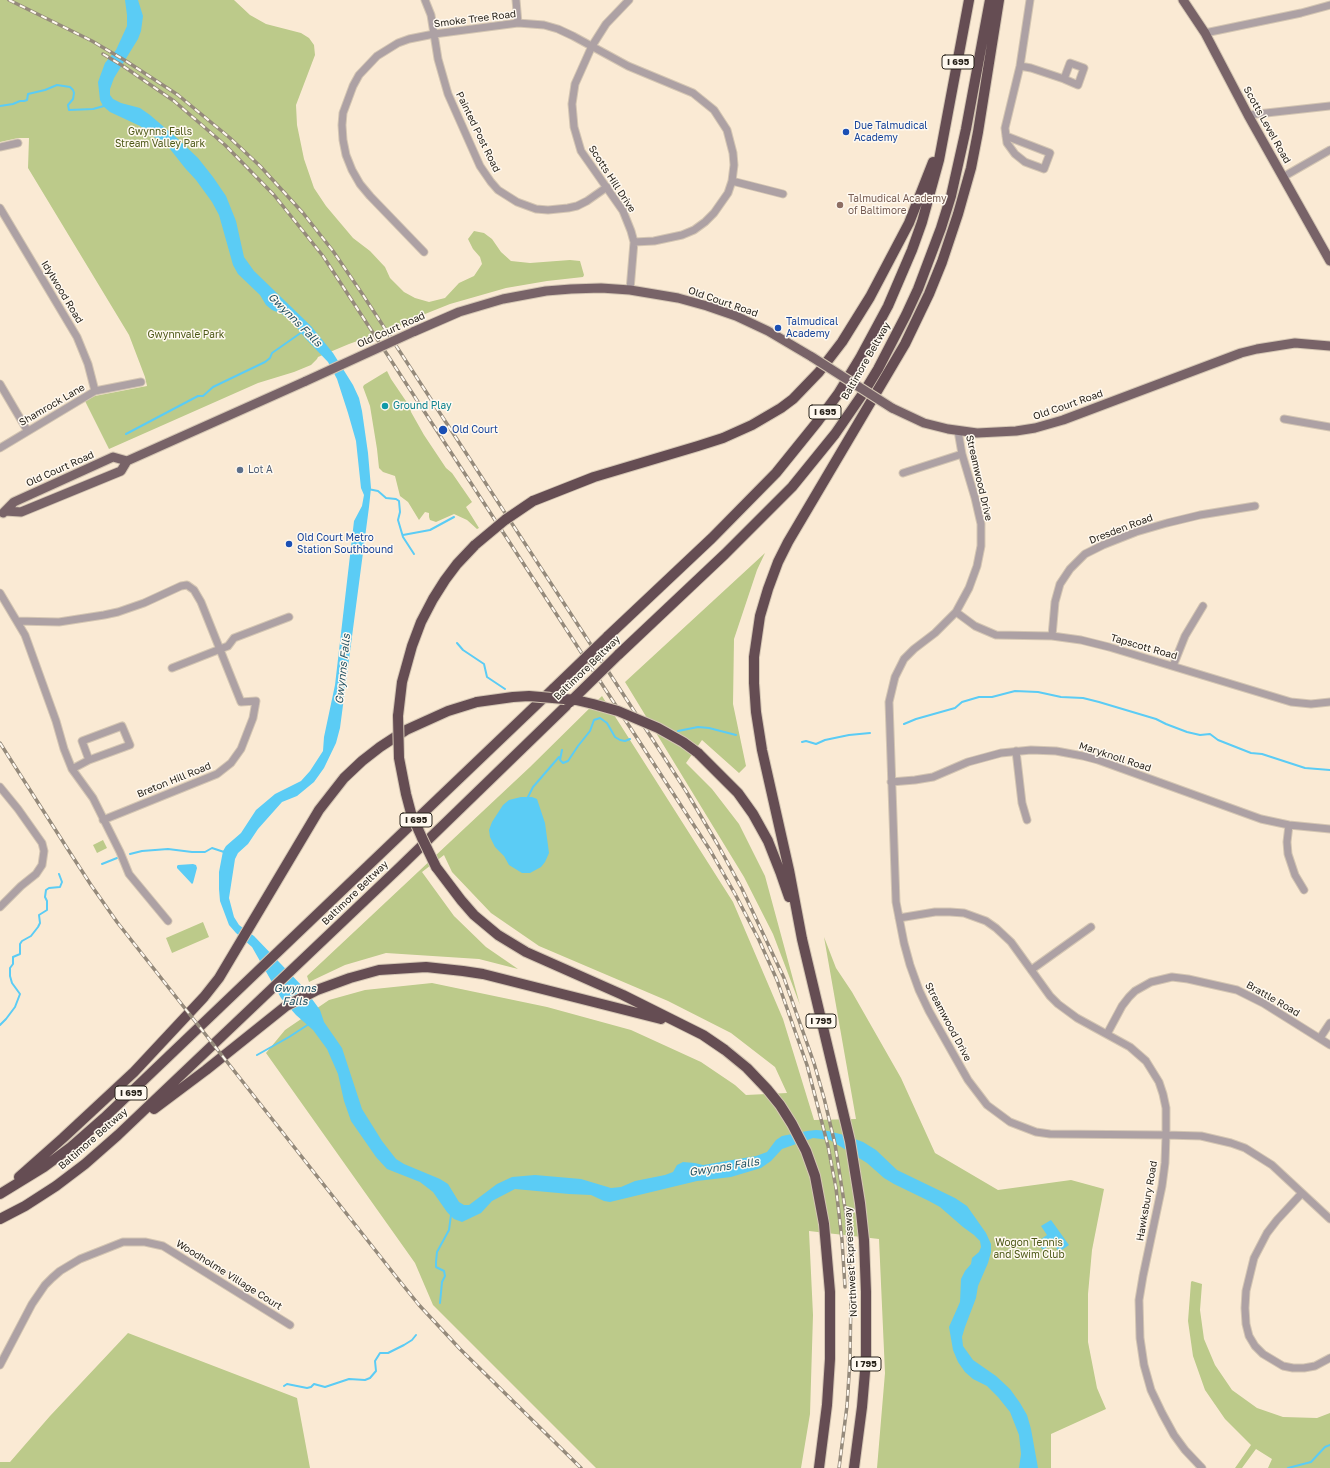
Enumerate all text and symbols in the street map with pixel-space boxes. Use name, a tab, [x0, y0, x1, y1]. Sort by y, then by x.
street label: Smoke Tree Road	[433, 8, 517, 30]
road number: I 695	[942, 55, 974, 69]
street label: Scotts Level Road	[1241, 84, 1293, 166]
street label: Painted Post Road	[453, 90, 503, 174]
place label: Due Talmudical Academy	[854, 120, 928, 144]
park label: Gwynns Falls Stream Valley Park	[115, 126, 205, 150]
marker: Due Talmudical Academy	[841, 127, 851, 137]
street label: Scotts Hill Drive	[586, 143, 638, 215]
place label: Talmudical Academy of Baltimore	[848, 193, 947, 216]
marker: Talmudical Academy of Baltimore	[835, 200, 845, 210]
street label: Idylwood Road	[39, 258, 85, 326]
street label: Old Court Road	[686, 284, 760, 320]
water label: Gwynns Falls	[265, 290, 325, 350]
street label: Old Court Road	[355, 310, 427, 350]
place label: Talmudical Academy	[786, 316, 838, 340]
street label: Baltimore Beltway	[839, 320, 893, 402]
marker: Talmudical Academy	[773, 323, 783, 333]
park label: Gwynnvale Park	[147, 329, 225, 341]
street label: Shamrock Lane	[17, 381, 87, 429]
street label: Old Court Road	[1031, 387, 1105, 423]
place label: Ground Play	[393, 400, 451, 412]
marker: Ground Play	[380, 401, 390, 411]
road number: I 695	[809, 405, 841, 419]
marker: Old Court	[437, 424, 449, 436]
place label: Old Court	[452, 424, 498, 436]
street label: Streamwood Drive	[963, 434, 995, 522]
street label: Old Court Road	[24, 449, 96, 489]
place label: Lot A	[248, 464, 273, 476]
marker: Lot A	[235, 465, 245, 475]
street label: Dresden Road	[1088, 511, 1154, 547]
place label: Old Court Metro Station Southbound	[297, 532, 393, 556]
marker: Old Court Metro Station Southbound	[284, 539, 294, 549]
street label: Tapscott Road	[1109, 632, 1179, 662]
water label: Gwynns Falls	[333, 633, 353, 705]
street label: Baltimore Beltway	[551, 633, 623, 703]
street label: Maryknoll Road	[1077, 740, 1153, 774]
street label: Breton Hill Road	[135, 760, 213, 800]
road number: I 695	[400, 813, 432, 827]
street label: Baltimore Beltway	[319, 858, 391, 928]
street label: Brattle Road	[1244, 979, 1302, 1019]
street label: Streamwood Drive	[922, 980, 974, 1064]
water label: Gwynns Falls	[274, 982, 316, 1008]
road number: I 795	[806, 1014, 836, 1028]
road number: I 695	[115, 1086, 147, 1100]
street label: Baltimore Beltway	[56, 1106, 130, 1172]
water label: Gwynns Falls	[688, 1155, 760, 1179]
street label: Hawksbury Road	[1134, 1160, 1160, 1242]
street label: Northwest Expressway	[842, 1207, 860, 1317]
street label: Woodholme Village Court	[174, 1237, 284, 1313]
park label: Wogon Tennis and Swim Club	[993, 1237, 1065, 1260]
road number: I 795	[851, 1357, 881, 1371]

